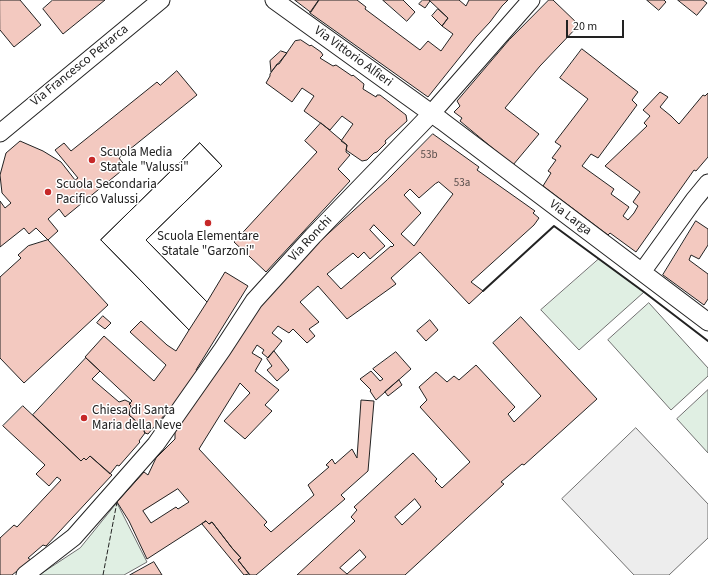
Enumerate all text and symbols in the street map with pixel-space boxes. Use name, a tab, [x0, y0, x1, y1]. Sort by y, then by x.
scale bar	[568, 12, 626, 38]
text: 20 m	[573, 18, 597, 35]
street label: Via Francesco Petrarca	[28, 22, 132, 110]
street label: Via Vittorio Alfieri	[311, 23, 395, 91]
place label: Scuola Media Statale "Valussi"	[100, 145, 189, 176]
house number: 53b	[420, 149, 438, 163]
marker: Scuola Media Statale "Valussi"	[87, 155, 97, 165]
place label: Scuola Secondaria Pacifico Valussi	[56, 177, 157, 208]
house number: 53a	[454, 177, 470, 191]
marker: Scuola Secondaria Pacifico Valussi	[43, 187, 53, 197]
street label: Via Larga	[546, 197, 594, 239]
street label: Via Ronchi	[286, 213, 336, 265]
marker: Scuola Elementare Statale "Garzoni"	[203, 218, 213, 228]
place label: Scuola Elementare Statale "Garzoni"	[157, 229, 259, 260]
place label: Chiesa di Santa Maria della Neve	[92, 403, 182, 434]
marker: Chiesa di Santa Maria della Neve	[79, 413, 89, 423]

